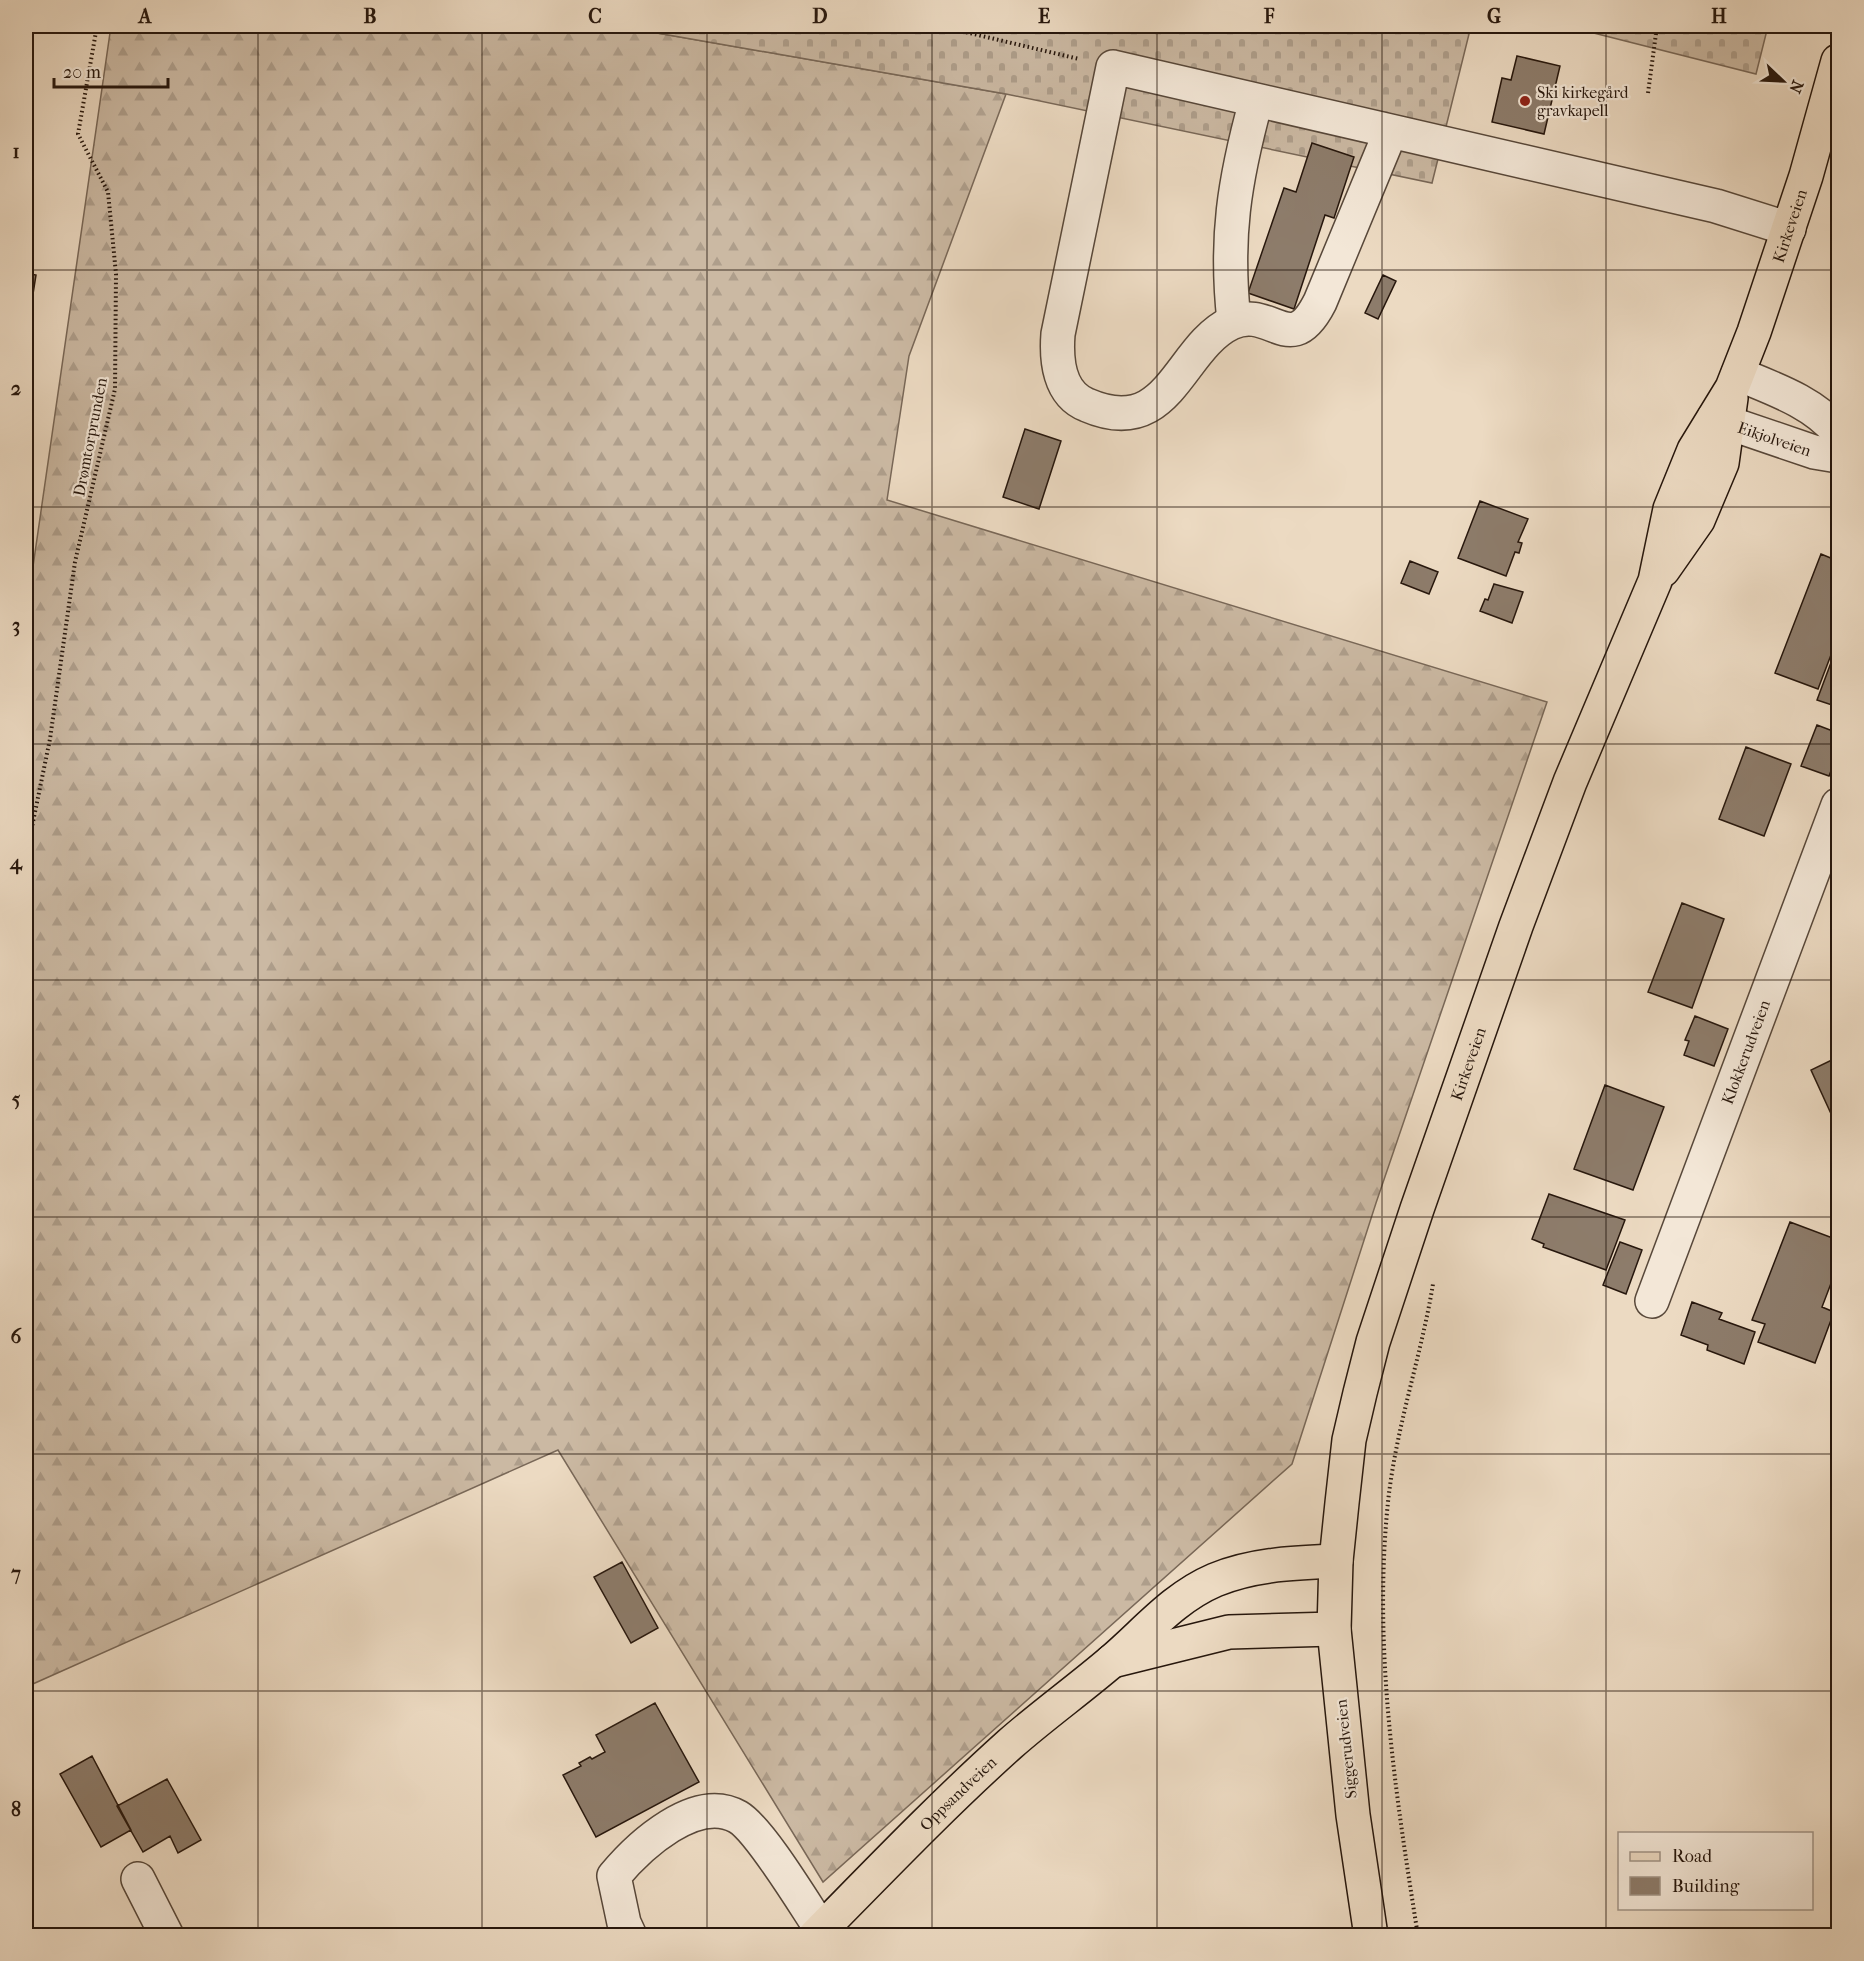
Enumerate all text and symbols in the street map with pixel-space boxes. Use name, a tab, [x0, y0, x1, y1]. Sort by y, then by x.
text: A	[137, 5, 153, 28]
text: B	[363, 5, 377, 28]
text: C	[588, 5, 602, 28]
text: D	[812, 5, 828, 28]
text: E	[1038, 5, 1050, 28]
text: F	[1263, 5, 1275, 28]
text: G	[1487, 5, 1501, 28]
text: H	[1711, 5, 1727, 28]
scale bar	[54, 51, 168, 89]
north arrow	[1753, 51, 1813, 111]
text: 20 m	[63, 62, 101, 83]
text: N	[1785, 77, 1807, 97]
place label: Ski kirkegård gravkapell	[1537, 83, 1629, 120]
marker: Ski kirkegård gravkapell	[1518, 94, 1532, 108]
text: 1	[12, 140, 20, 163]
street label: Kirkeveien	[1768, 186, 1811, 265]
street label: Drømtorprunden	[69, 375, 111, 498]
text: 2	[11, 377, 21, 400]
street label: Eikjolveien	[1735, 417, 1815, 460]
text: 3	[12, 614, 20, 637]
text: 4	[9, 851, 23, 875]
street label: Klokkerudveien	[1717, 996, 1774, 1107]
street label: Kirkeveien	[1446, 1024, 1490, 1103]
text: 5	[12, 1088, 21, 1111]
text: 6	[11, 1325, 23, 1348]
text: 7	[10, 1562, 21, 1585]
street label: Siggerudveien	[1331, 1698, 1361, 1800]
street label: Oppsandveien	[915, 1752, 1000, 1834]
text: 8	[11, 1798, 21, 1821]
legend	[1618, 1832, 1813, 1910]
text: Road	[1672, 1846, 1712, 1867]
text: Building	[1672, 1876, 1740, 1897]

